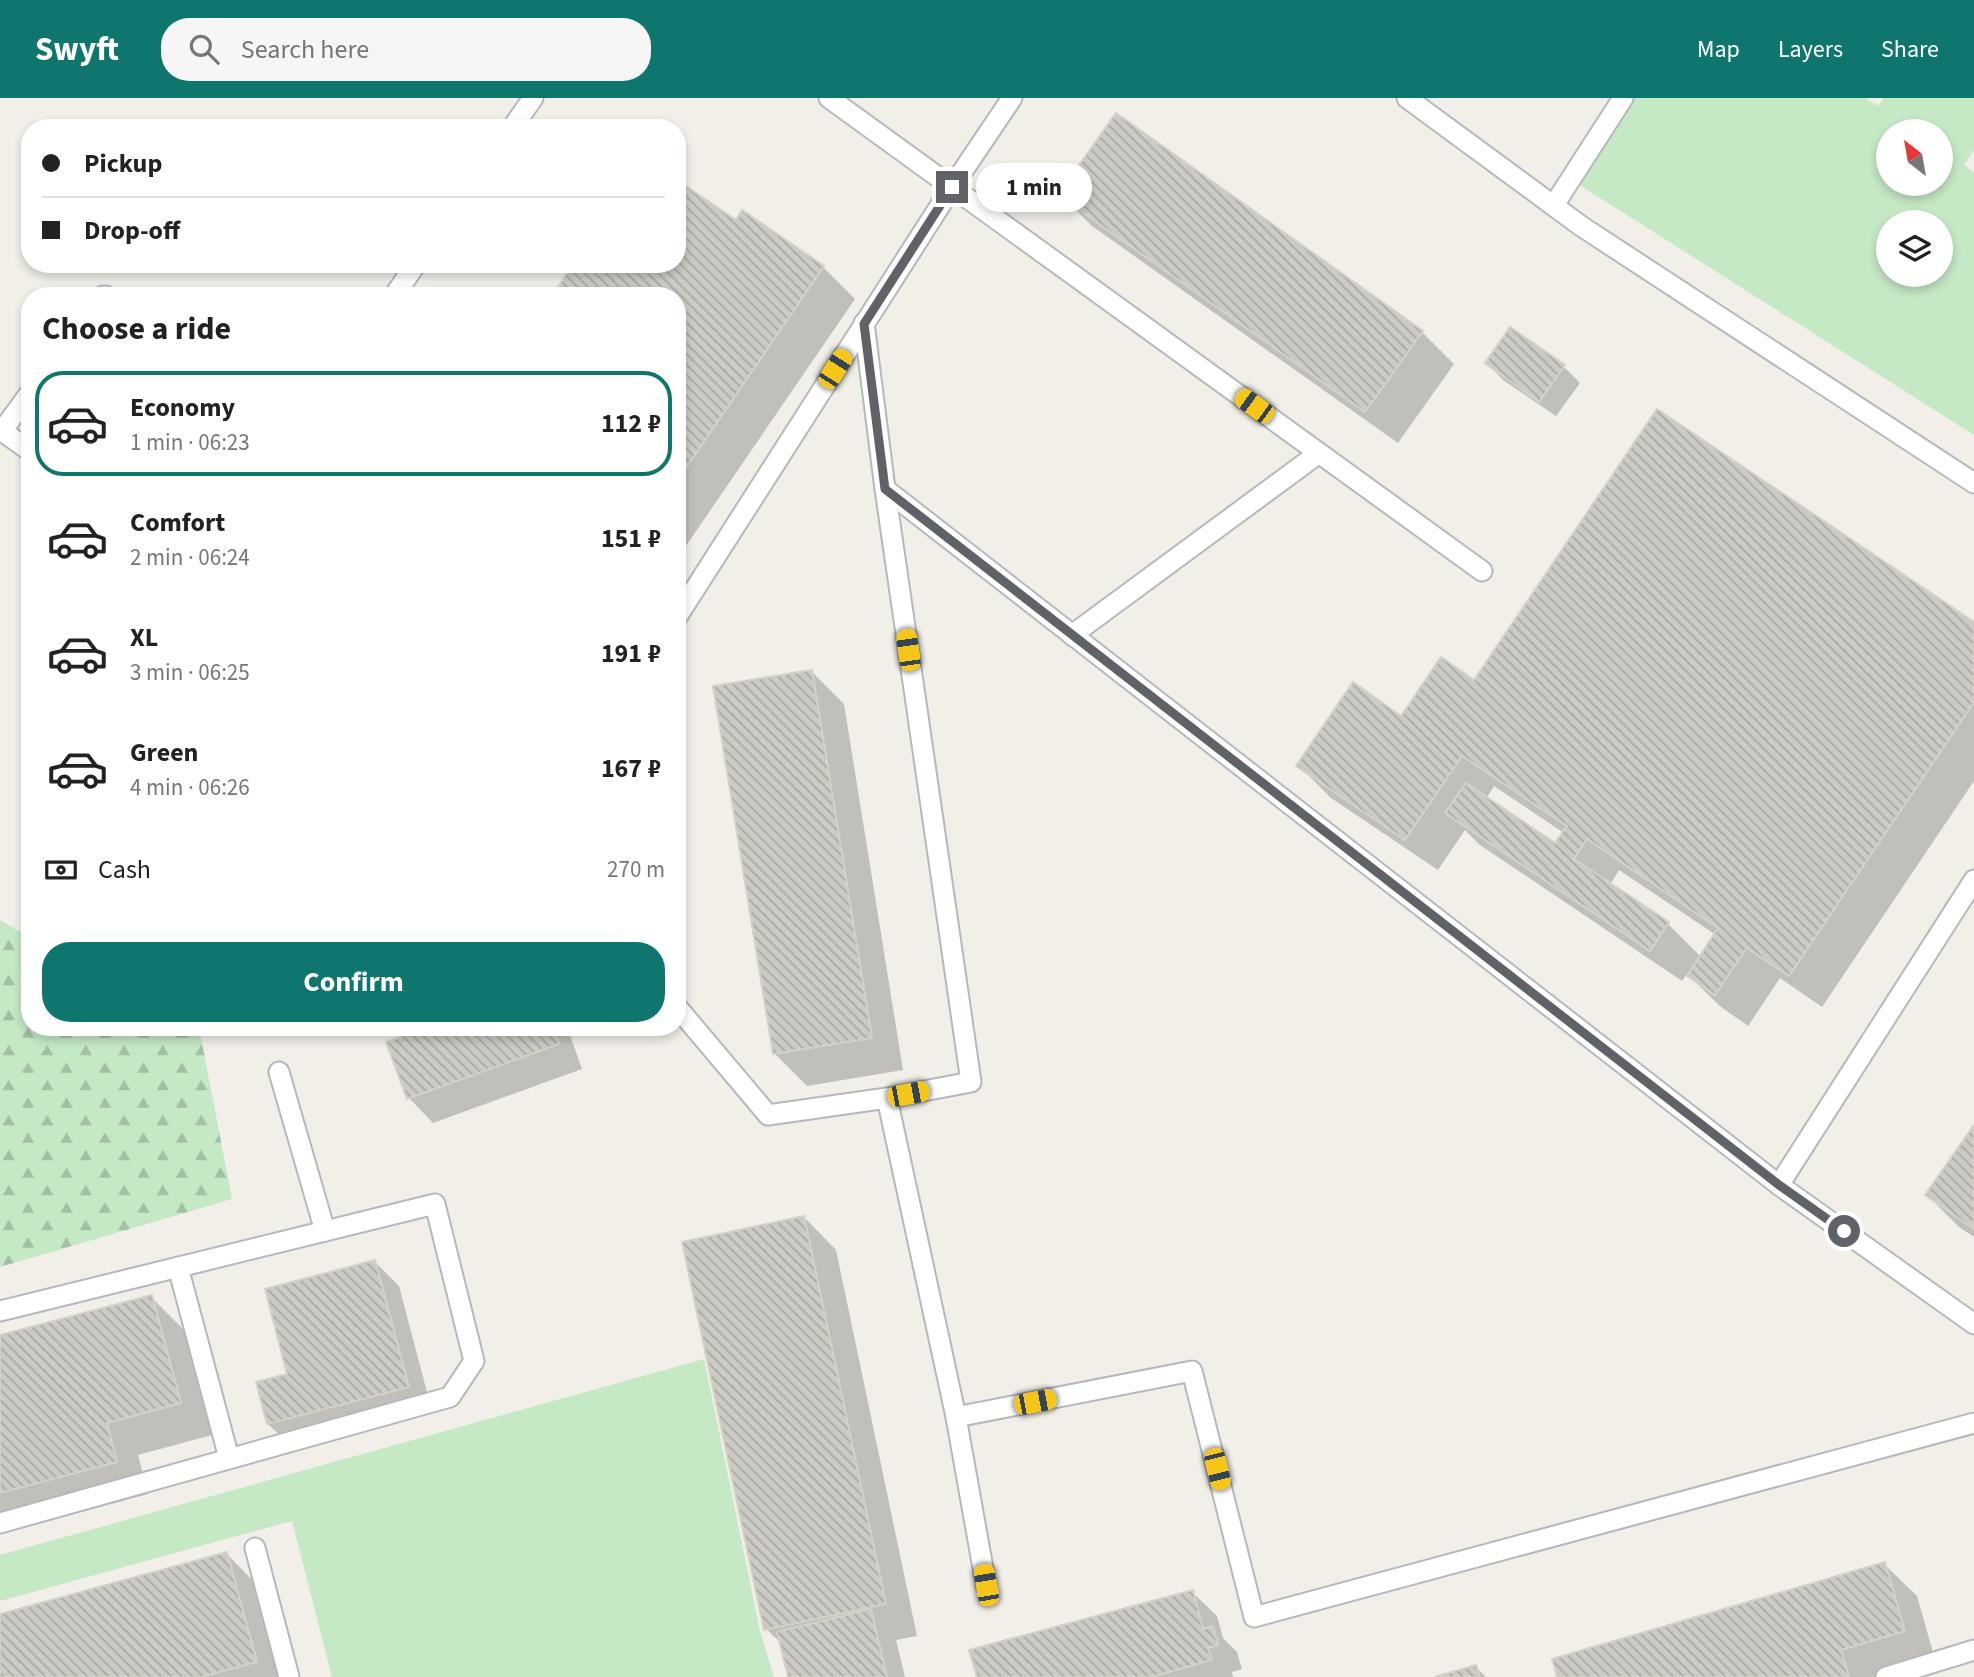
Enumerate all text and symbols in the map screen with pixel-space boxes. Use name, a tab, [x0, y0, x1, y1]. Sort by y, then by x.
search box	[161, 18, 651, 81]
text: Swyft	[35, 26, 119, 73]
icon: search	[185, 30, 223, 68]
text: Search here	[241, 31, 369, 68]
text: Map	[1697, 32, 1740, 67]
text: Layers	[1778, 32, 1843, 67]
text: Share	[1881, 32, 1939, 67]
north arrow	[1876, 119, 1953, 196]
map controls	[1876, 119, 1953, 287]
text: Pickup	[84, 145, 162, 182]
callout: 1 min	[976, 162, 1092, 212]
route end	[936, 171, 968, 203]
text: 1 min	[1006, 171, 1062, 204]
button: layers	[1876, 210, 1953, 287]
text: Drop-off	[84, 212, 180, 249]
text: Choose a ride	[42, 306, 231, 352]
car	[815, 346, 856, 392]
car	[1231, 385, 1278, 427]
text: Economy	[130, 389, 235, 426]
icon: car	[46, 392, 109, 455]
text: 112 ₽	[601, 405, 661, 442]
text: 1 min · 06:23	[130, 426, 250, 459]
text: Comfort	[130, 504, 225, 541]
icon: car	[46, 507, 109, 570]
text: 151 ₽	[601, 520, 661, 557]
text: 2 min · 06:24	[130, 541, 250, 574]
text: XL	[130, 619, 158, 656]
icon: car	[46, 622, 109, 685]
car	[895, 628, 922, 672]
text: 191 ₽	[601, 635, 661, 672]
text: 3 min · 06:25	[130, 656, 250, 689]
text: Green	[130, 734, 198, 771]
icon: car	[46, 737, 109, 800]
text: 167 ₽	[601, 750, 661, 787]
text: 4 min · 06:26	[130, 771, 250, 804]
icon: cash	[42, 851, 80, 889]
text: Cash	[98, 851, 151, 888]
text: 270 m	[607, 853, 665, 886]
button: Confirm	[42, 942, 665, 1022]
car	[886, 1080, 931, 1108]
route start	[1828, 1215, 1860, 1247]
car	[1013, 1388, 1058, 1416]
car	[1202, 1446, 1233, 1492]
car	[973, 1562, 1000, 1608]

